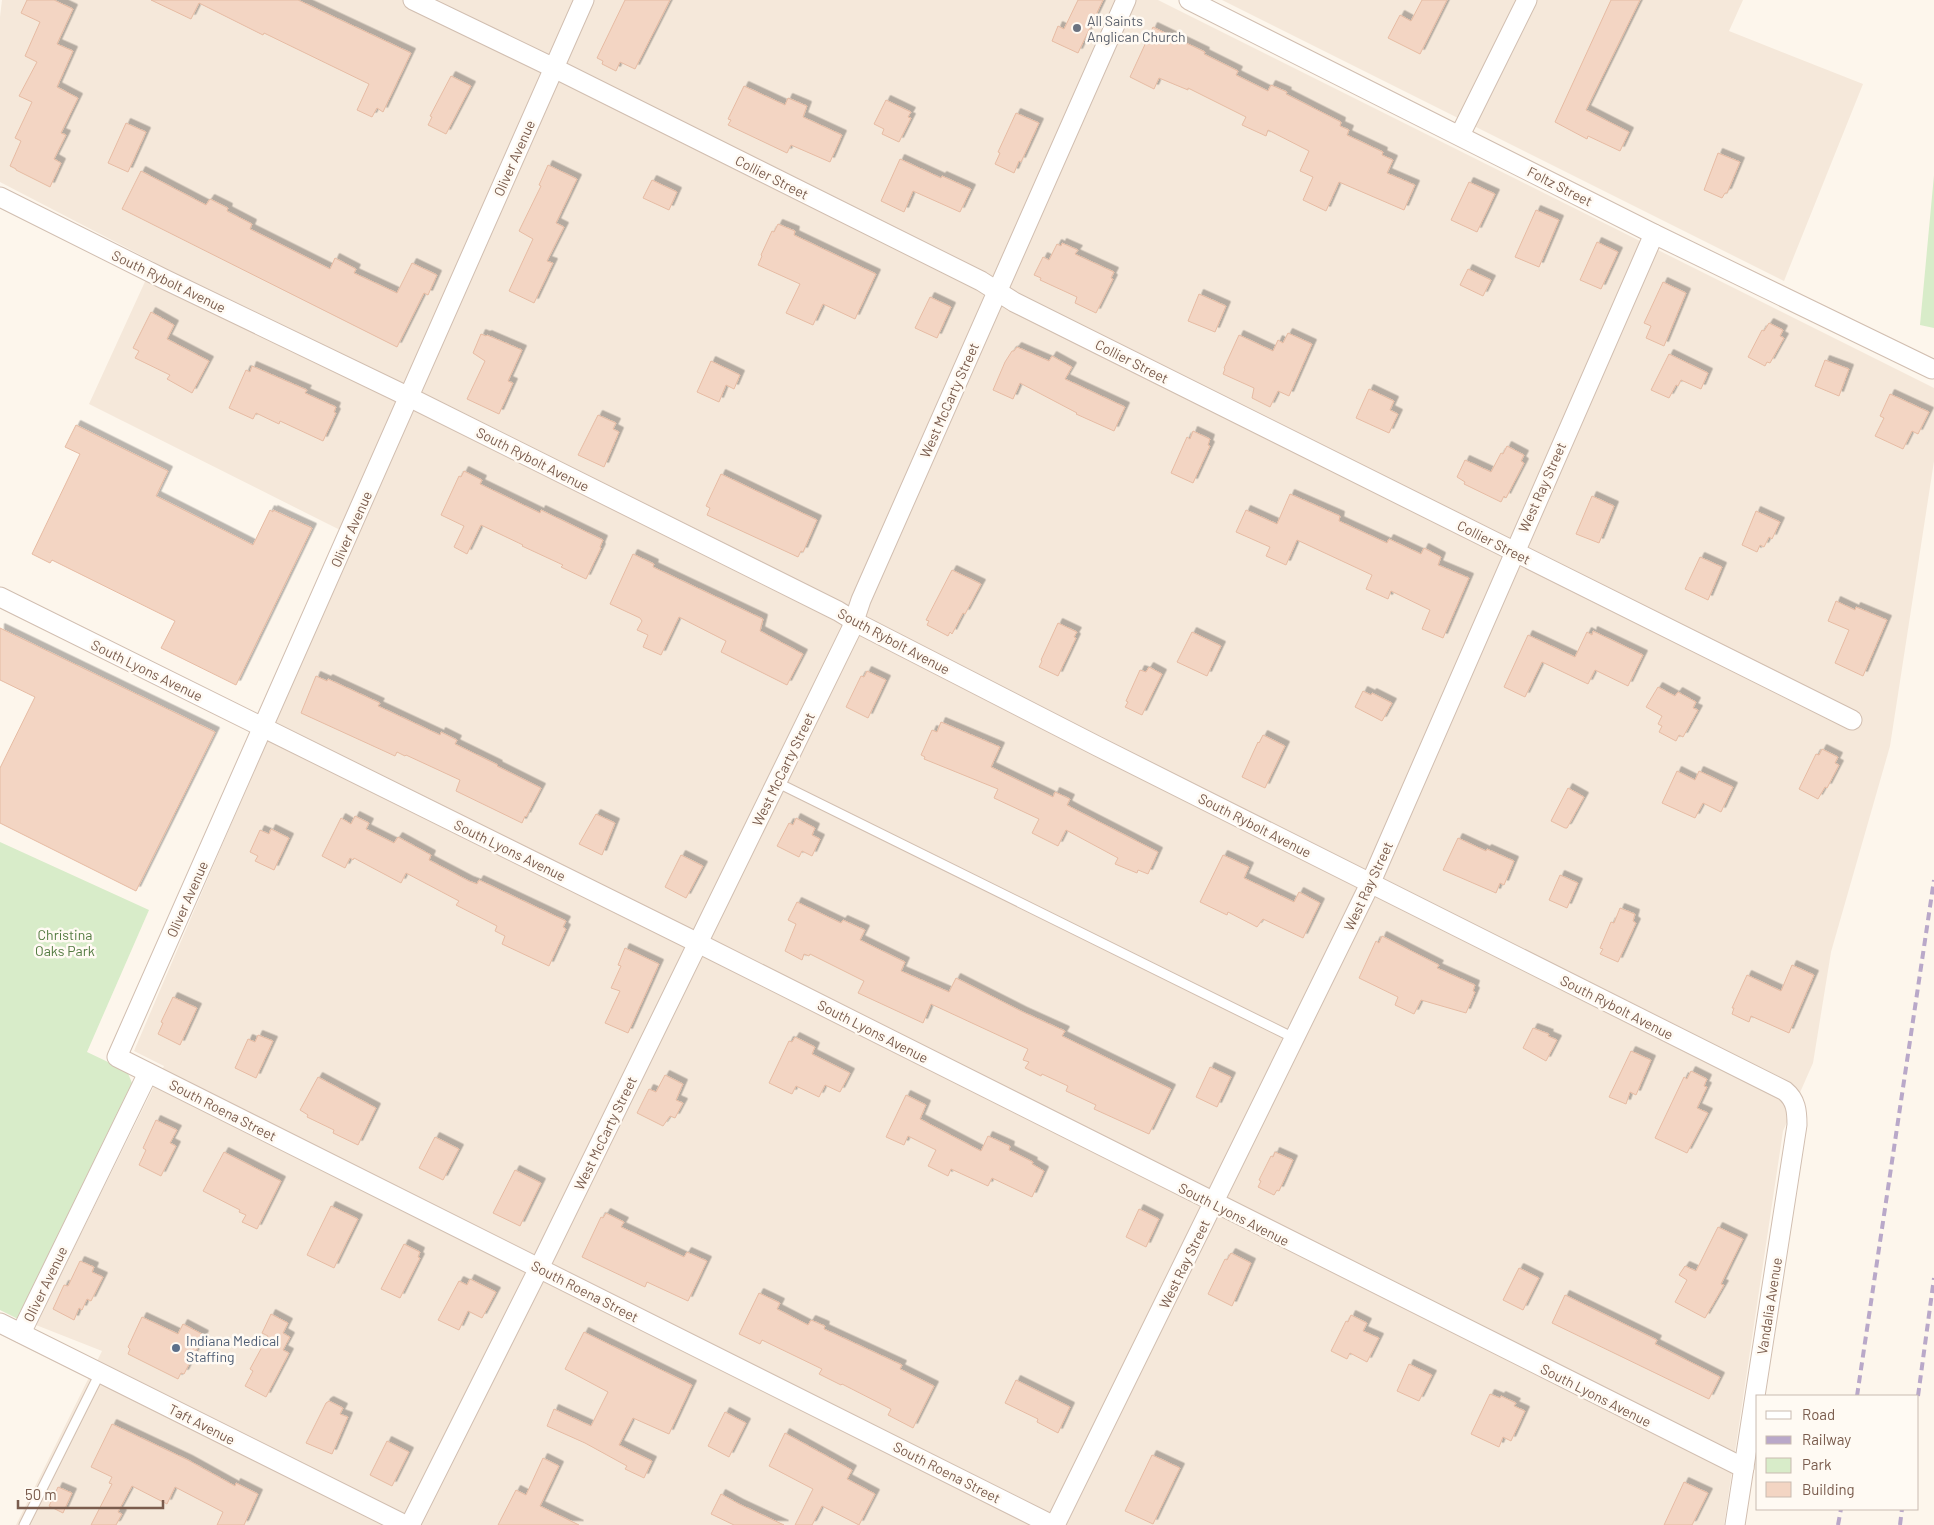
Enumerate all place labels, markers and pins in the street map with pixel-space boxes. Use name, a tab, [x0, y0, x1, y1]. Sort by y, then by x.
place label: All Saints Anglican Church	[1087, 12, 1186, 45]
marker: All Saints Anglican Church	[1071, 22, 1083, 34]
place label: Indiana Medical Staffing	[186, 1332, 279, 1365]
marker: Indiana Medical Staffing	[170, 1342, 182, 1354]

